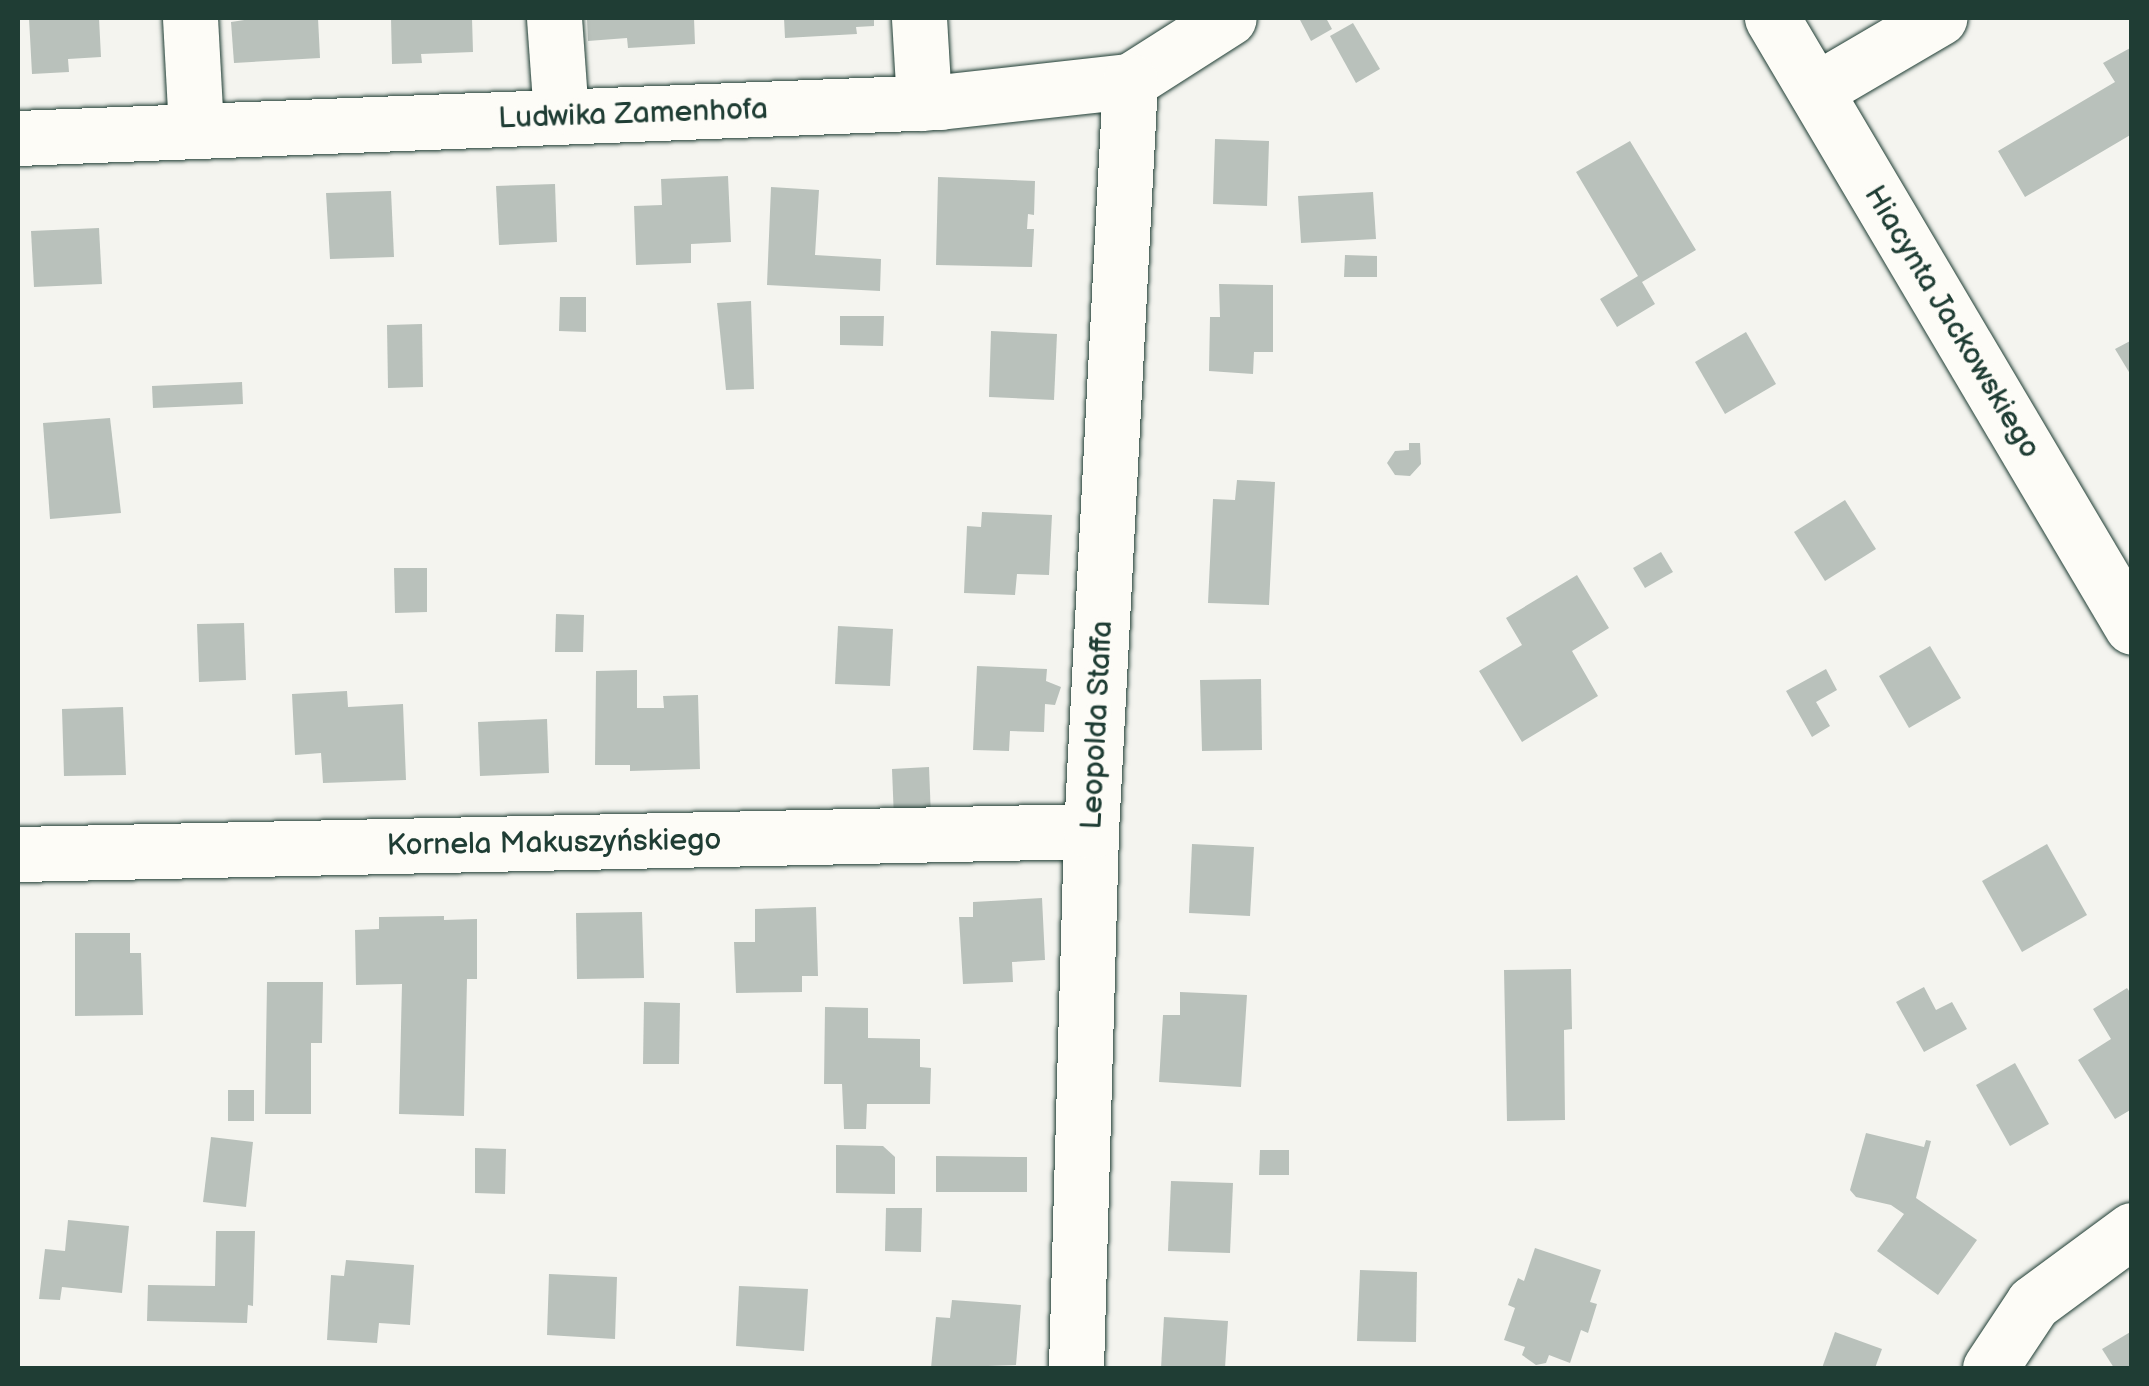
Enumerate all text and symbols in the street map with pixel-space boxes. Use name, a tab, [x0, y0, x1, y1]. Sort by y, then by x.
street label: Ludwika Zamenhofa	[497, 91, 769, 137]
street label: Hiacynta Jackowskiego	[1856, 178, 2048, 466]
street label: Leopolda Staffa	[1074, 619, 1120, 831]
street label: Kornela Makuszyńskiego	[386, 822, 722, 864]

